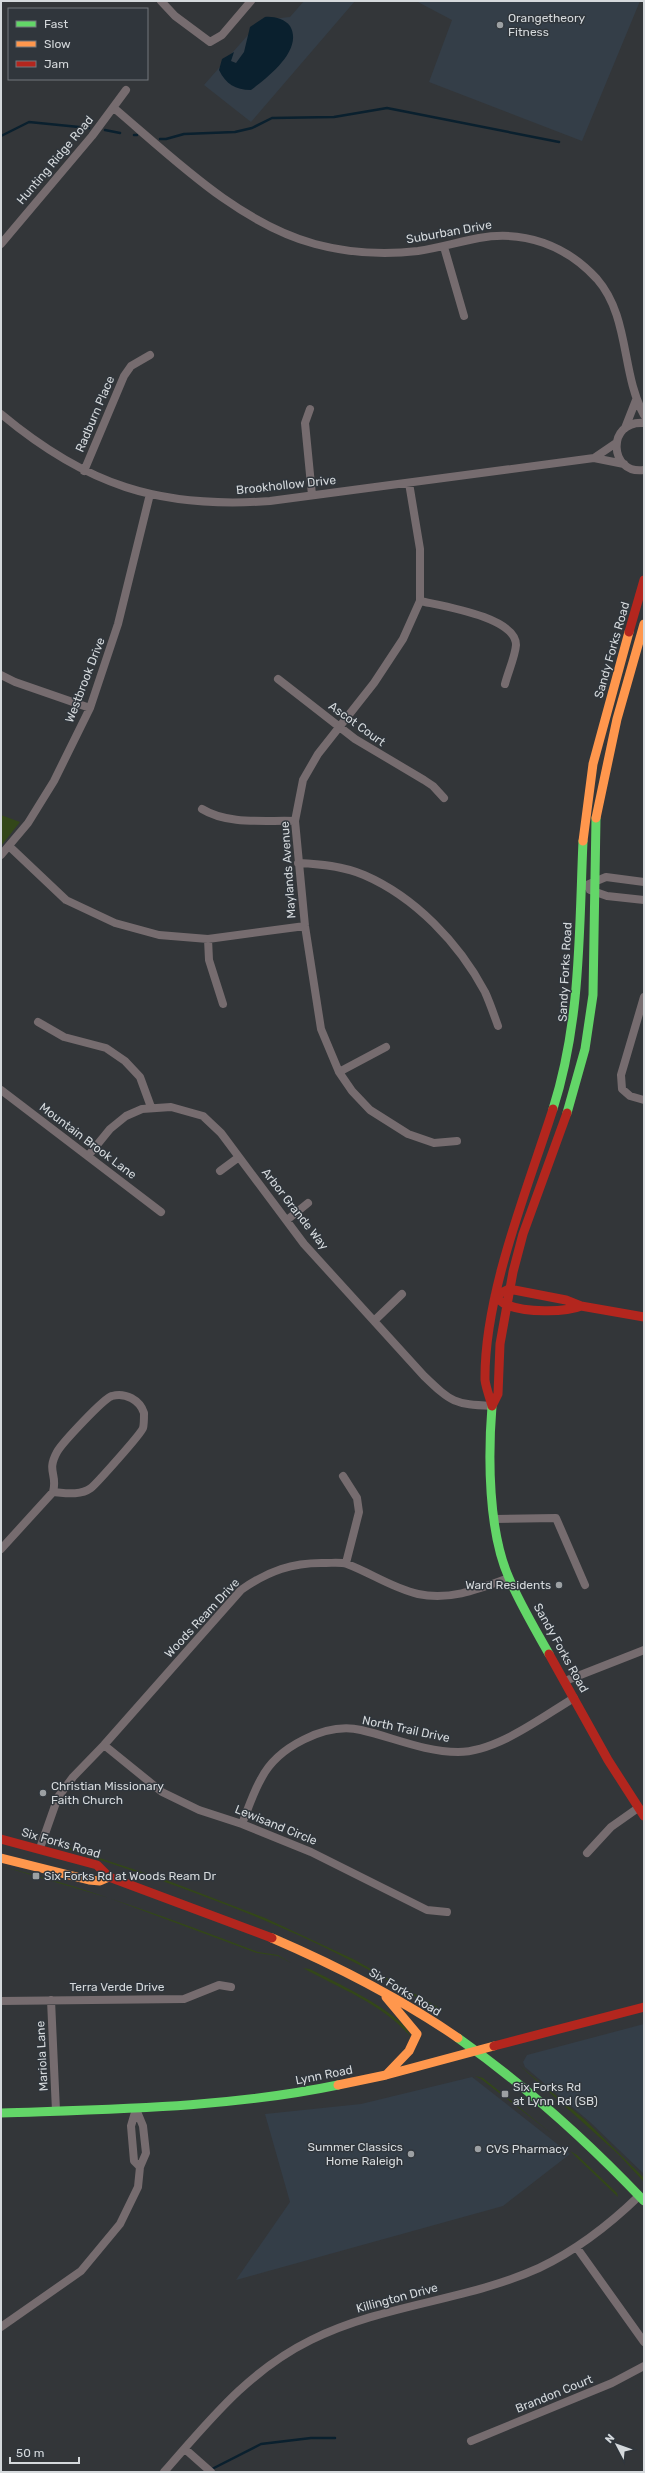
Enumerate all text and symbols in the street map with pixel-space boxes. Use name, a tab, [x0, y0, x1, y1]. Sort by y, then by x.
legend	[8, 8, 148, 80]
place label: Orangetheory Fitness	[508, 11, 585, 39]
text: Fast	[44, 17, 68, 31]
marker: Orangetheory Fitness	[495, 20, 505, 30]
text: Slow	[44, 37, 71, 51]
text: Jam	[44, 57, 69, 71]
street label: Hunting Ridge Road	[14, 113, 96, 207]
street label: Suburban Drive	[405, 218, 493, 246]
street label: Radburn Place	[73, 374, 117, 454]
street label: Brookhollow Drive	[235, 473, 337, 497]
street label: Sandy Forks Road	[592, 600, 632, 700]
street label: Westbrook Drive	[62, 635, 108, 725]
street label: Ascot Court	[326, 699, 388, 749]
street label: Maylands Avenue	[278, 821, 298, 919]
street label: Sandy Forks Road	[555, 922, 575, 1022]
street label: Mountain Brook Lane	[37, 1100, 140, 1182]
street label: Arbor Grande Way	[259, 1166, 331, 1253]
street label: Woods Ream Drive	[162, 1575, 242, 1660]
place label: Ward Residents	[465, 1578, 551, 1592]
marker: Ward Residents	[554, 1580, 564, 1590]
street label: Sandy Forks Road	[531, 1601, 591, 1695]
street label: North Trail Drive	[361, 1713, 451, 1745]
place label: Christian Missionary Faith Church	[51, 1779, 164, 1807]
marker: Christian Missionary Faith Church	[38, 1788, 48, 1798]
street label: Lewisand Circle	[233, 1802, 319, 1848]
street label: Six Forks Road	[20, 1825, 102, 1861]
place label: Six Forks Rd at Woods Ream Dr	[44, 1869, 216, 1883]
marker: Six Forks Rd at Woods Ream Dr	[31, 1871, 41, 1881]
street label: Six Forks Road	[366, 1965, 444, 2019]
street label: Terra Verde Drive	[70, 1980, 165, 1994]
street label: Mariola Lane	[33, 2020, 51, 2091]
street label: Lynn Road	[294, 2063, 354, 2087]
place label: Six Forks Rd at Lynn Rd (SB)	[513, 2080, 598, 2108]
marker: Six Forks Rd at Lynn Rd (SB)	[500, 2089, 510, 2099]
place label: Summer Classics Home Raleigh	[308, 2140, 403, 2168]
place label: CVS Pharmacy	[486, 2142, 569, 2156]
marker: CVS Pharmacy	[473, 2144, 483, 2154]
marker: Summer Classics Home Raleigh	[406, 2149, 416, 2159]
street label: Killington Drive	[355, 2280, 440, 2316]
street label: Brandon Court	[513, 2372, 595, 2416]
north arrow	[597, 2425, 637, 2465]
text: N	[602, 2431, 617, 2446]
scale bar	[10, 2439, 79, 2465]
text: 50 m	[16, 2446, 44, 2460]

